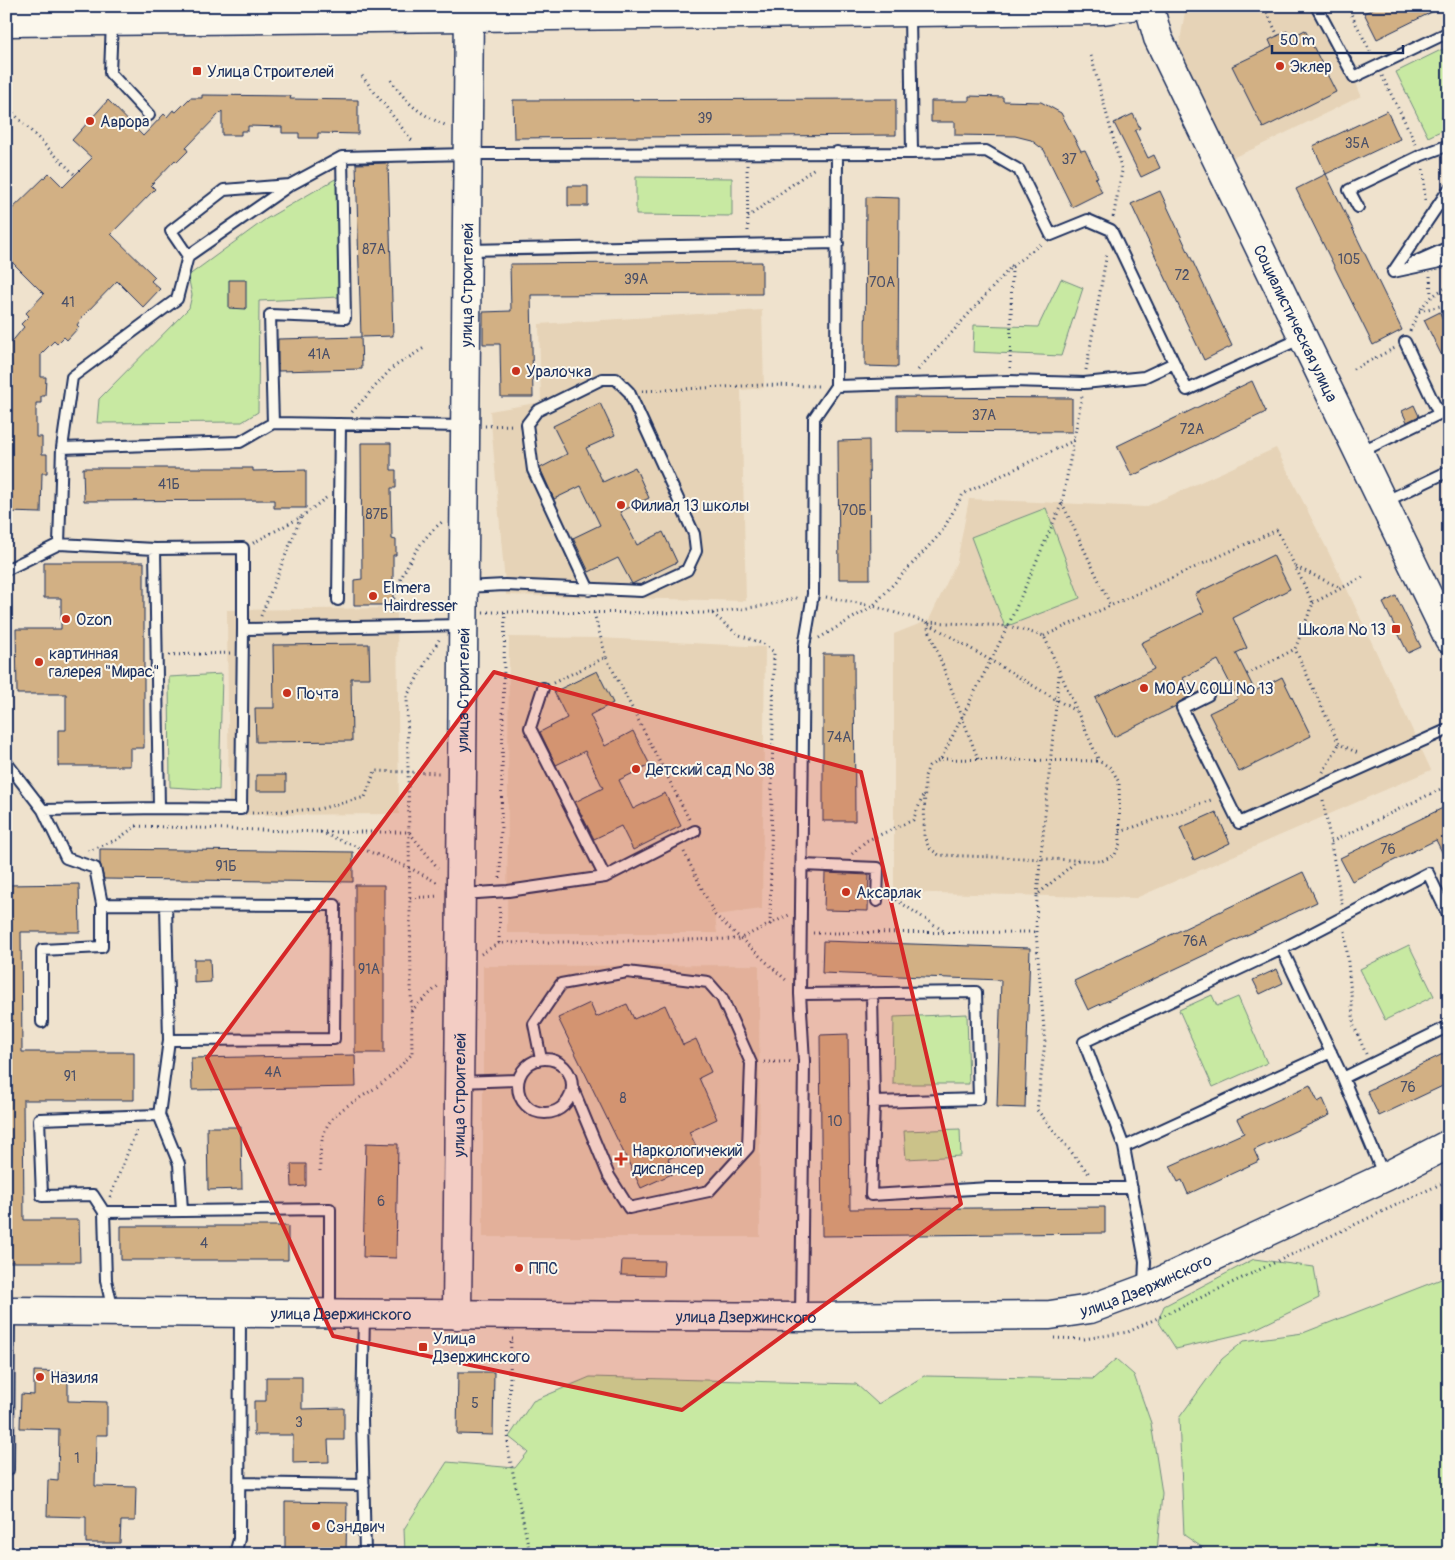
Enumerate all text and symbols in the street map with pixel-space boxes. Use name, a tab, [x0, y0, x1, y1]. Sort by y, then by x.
scale bar	[1272, 22, 1404, 54]
text: 50 m	[1280, 31, 1315, 50]
place label: Эклер	[1290, 57, 1332, 77]
marker: Эклер	[1274, 60, 1286, 72]
place label: Улица Строителей	[207, 62, 334, 82]
marker: Улица Строителей	[191, 65, 203, 77]
house number: 39	[697, 110, 713, 127]
place label: Аврора	[100, 112, 149, 132]
marker: Аврора	[84, 115, 96, 127]
house number: 35А	[1345, 135, 1369, 152]
house number: 37	[1061, 151, 1077, 168]
street label: улица Строителей	[457, 223, 478, 348]
house number: 87А	[362, 241, 386, 258]
street label: Социалистическая улица	[1249, 242, 1342, 405]
house number: 105	[1338, 251, 1360, 268]
house number: 72	[1174, 267, 1190, 284]
house number: 39А	[624, 271, 648, 288]
house number: 70А	[869, 274, 895, 291]
house number: 41	[61, 294, 75, 311]
house number: 41А	[308, 346, 330, 363]
place label: Уралочка	[526, 362, 591, 382]
marker: Уралочка	[510, 365, 522, 377]
house number: 37А	[972, 407, 996, 424]
house number: 72А	[1180, 421, 1204, 438]
house number: 41Б	[158, 476, 180, 493]
place label: Филиал 13 школы	[631, 496, 749, 516]
marker: Филиал 13 школы	[615, 499, 627, 511]
house number: 70Б	[841, 502, 867, 519]
house number: 87Б	[366, 506, 388, 523]
place label: Elmera Hairdresser	[383, 578, 458, 616]
marker: Elmera Hairdresser	[367, 590, 379, 602]
place label: Ozon	[76, 610, 112, 630]
marker: Ozon	[60, 613, 72, 625]
place label: Школа № 13	[1299, 620, 1386, 640]
marker: Школа № 13	[1390, 623, 1402, 635]
street label: улица Строителей	[453, 628, 474, 753]
place label: картинная галерея "Мирас"	[49, 644, 159, 682]
marker: картинная галерея "Мирас"	[33, 656, 45, 668]
place label: МОАУ СОШ № 13	[1154, 679, 1274, 699]
marker: МОАУ СОШ № 13	[1138, 682, 1150, 694]
place label: Почта	[297, 684, 339, 704]
marker: Почта	[281, 687, 293, 699]
house number: 74А	[827, 729, 851, 746]
place label: Детский сад № 38	[645, 760, 775, 780]
marker: Детский сад № 38	[630, 763, 642, 775]
house number: 76	[1380, 841, 1396, 858]
house number: 91Б	[215, 858, 237, 875]
place label: Аксарлак	[856, 883, 922, 903]
marker: Аксарлак	[840, 886, 852, 898]
house number: 76А	[1183, 933, 1207, 950]
house number: 91А	[358, 961, 380, 978]
street label: улица Строителей	[449, 1033, 471, 1158]
house number: 4А	[264, 1064, 282, 1081]
house number: 91	[64, 1068, 76, 1085]
house number: 76	[1400, 1079, 1416, 1096]
house number: 8	[619, 1090, 627, 1107]
house number: 10	[827, 1113, 843, 1130]
place label: Наркологичекий диспансер	[632, 1141, 743, 1179]
marker: Наркологичекий диспансер	[614, 1152, 628, 1166]
house number: 6	[377, 1193, 385, 1210]
house number: 4	[200, 1235, 208, 1252]
street label: улица Дзержинского	[1078, 1250, 1215, 1321]
place label: ППС	[529, 1259, 558, 1279]
marker: ППС	[513, 1262, 525, 1274]
street label: улица Дзержинского	[270, 1304, 412, 1325]
street label: улица Дзержинского	[675, 1307, 817, 1328]
place label: Улица Дзержинского	[432, 1329, 531, 1367]
marker: Улица Дзержинского	[417, 1341, 429, 1353]
place label: Назиля	[50, 1368, 98, 1388]
marker: Назиля	[34, 1371, 46, 1383]
house number: 5	[471, 1395, 479, 1412]
house number: 3	[295, 1414, 303, 1431]
house number: 1	[74, 1450, 80, 1467]
place label: Сэндвич	[326, 1517, 385, 1537]
marker: Сэндвич	[310, 1520, 322, 1532]

